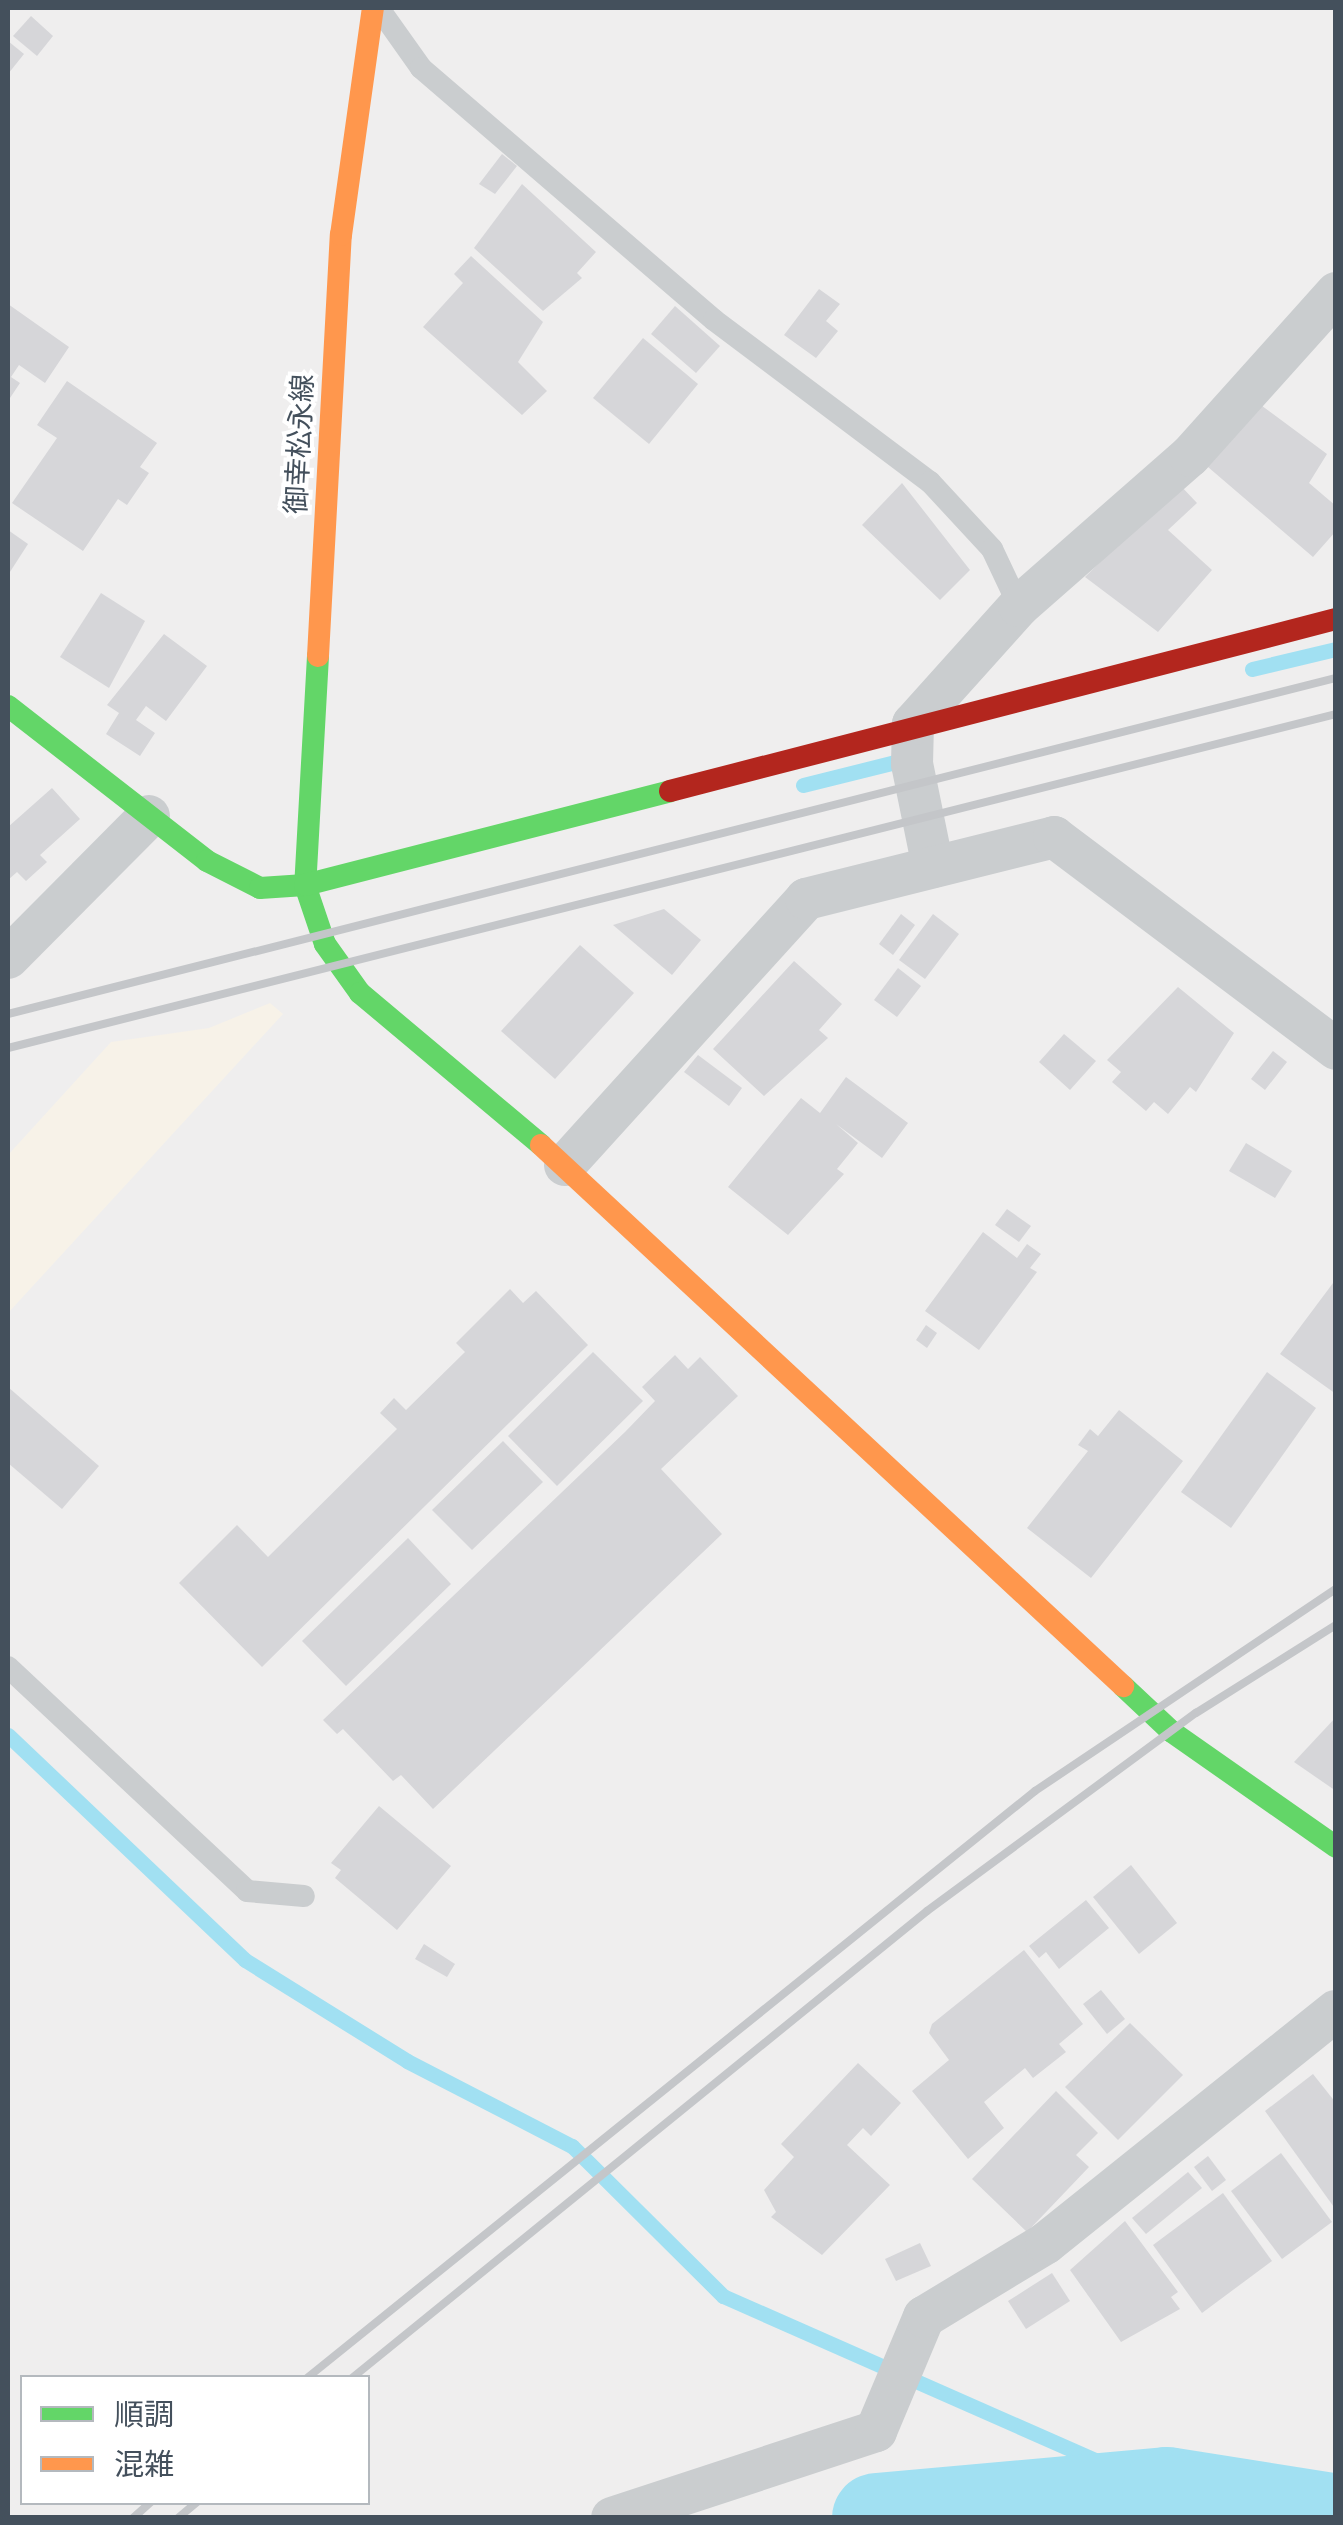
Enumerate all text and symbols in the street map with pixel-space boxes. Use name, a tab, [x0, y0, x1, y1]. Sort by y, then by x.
street label: 御幸松永線	[280, 373, 320, 515]
legend	[20, 2375, 370, 2505]
text: 順調	[114, 2393, 174, 2436]
text: 混雑	[114, 2443, 174, 2486]

